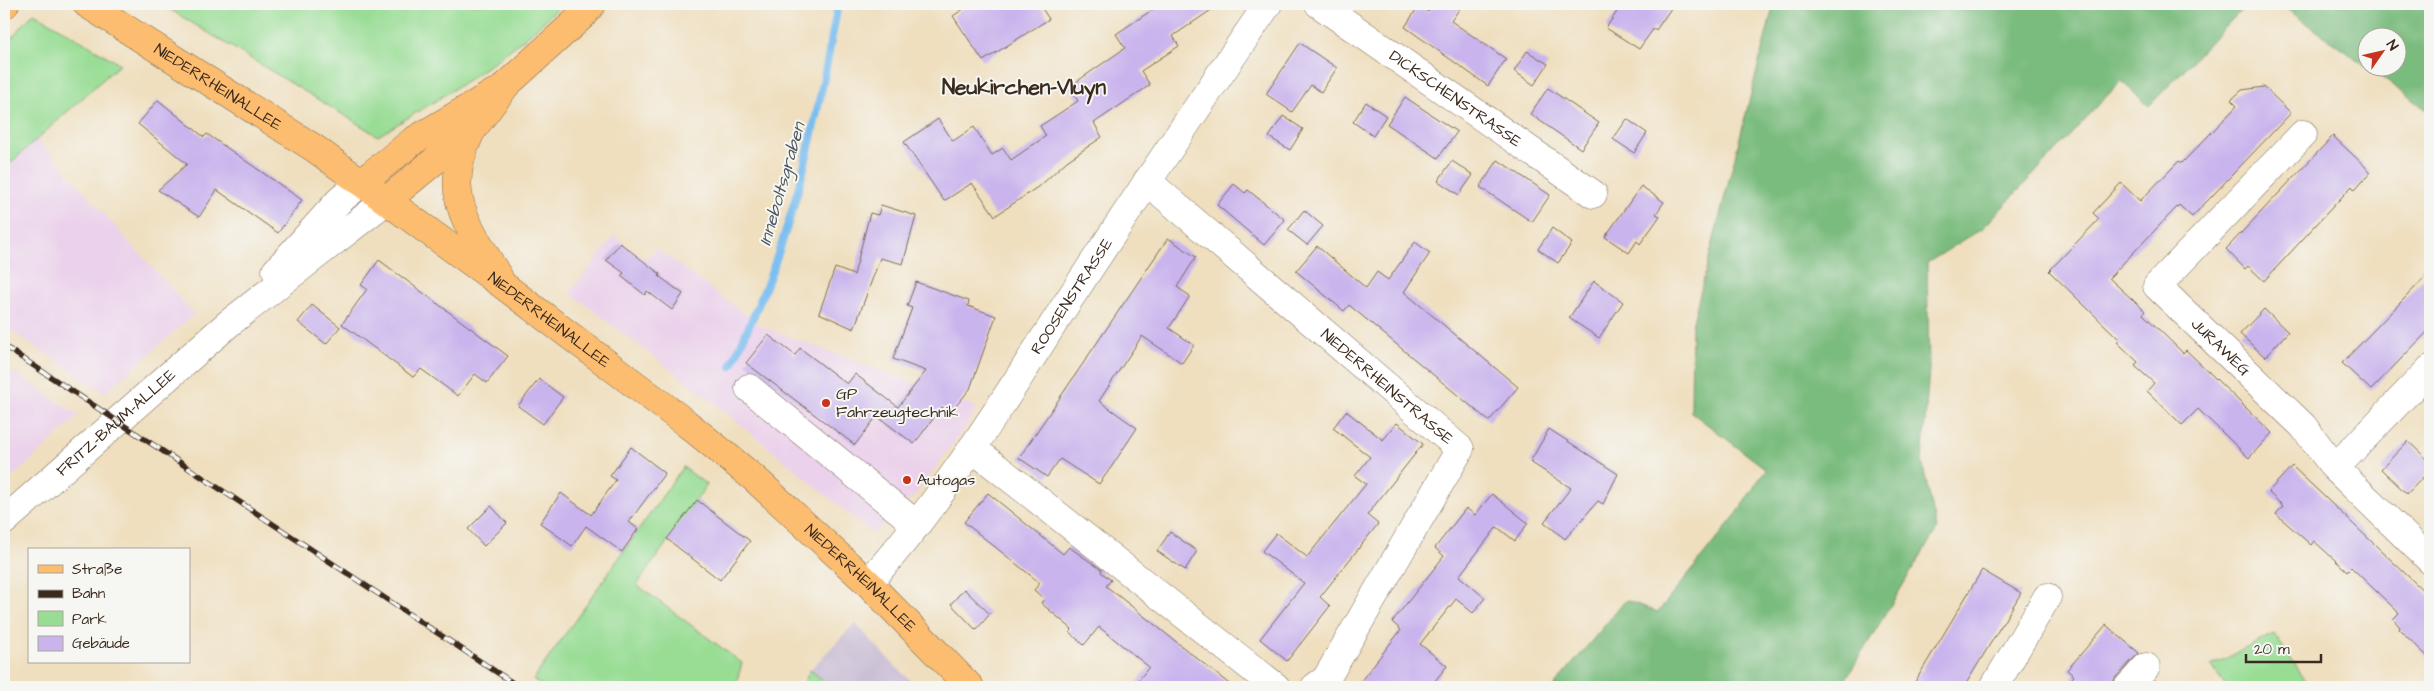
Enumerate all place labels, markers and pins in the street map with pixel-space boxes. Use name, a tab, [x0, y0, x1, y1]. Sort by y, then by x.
place label: GP Fahrzeugtechnik	[836, 383, 959, 424]
marker: GP Fahrzeugtechnik	[820, 397, 832, 409]
place label: Autogas	[917, 469, 975, 492]
marker: Autogas	[901, 474, 913, 486]

